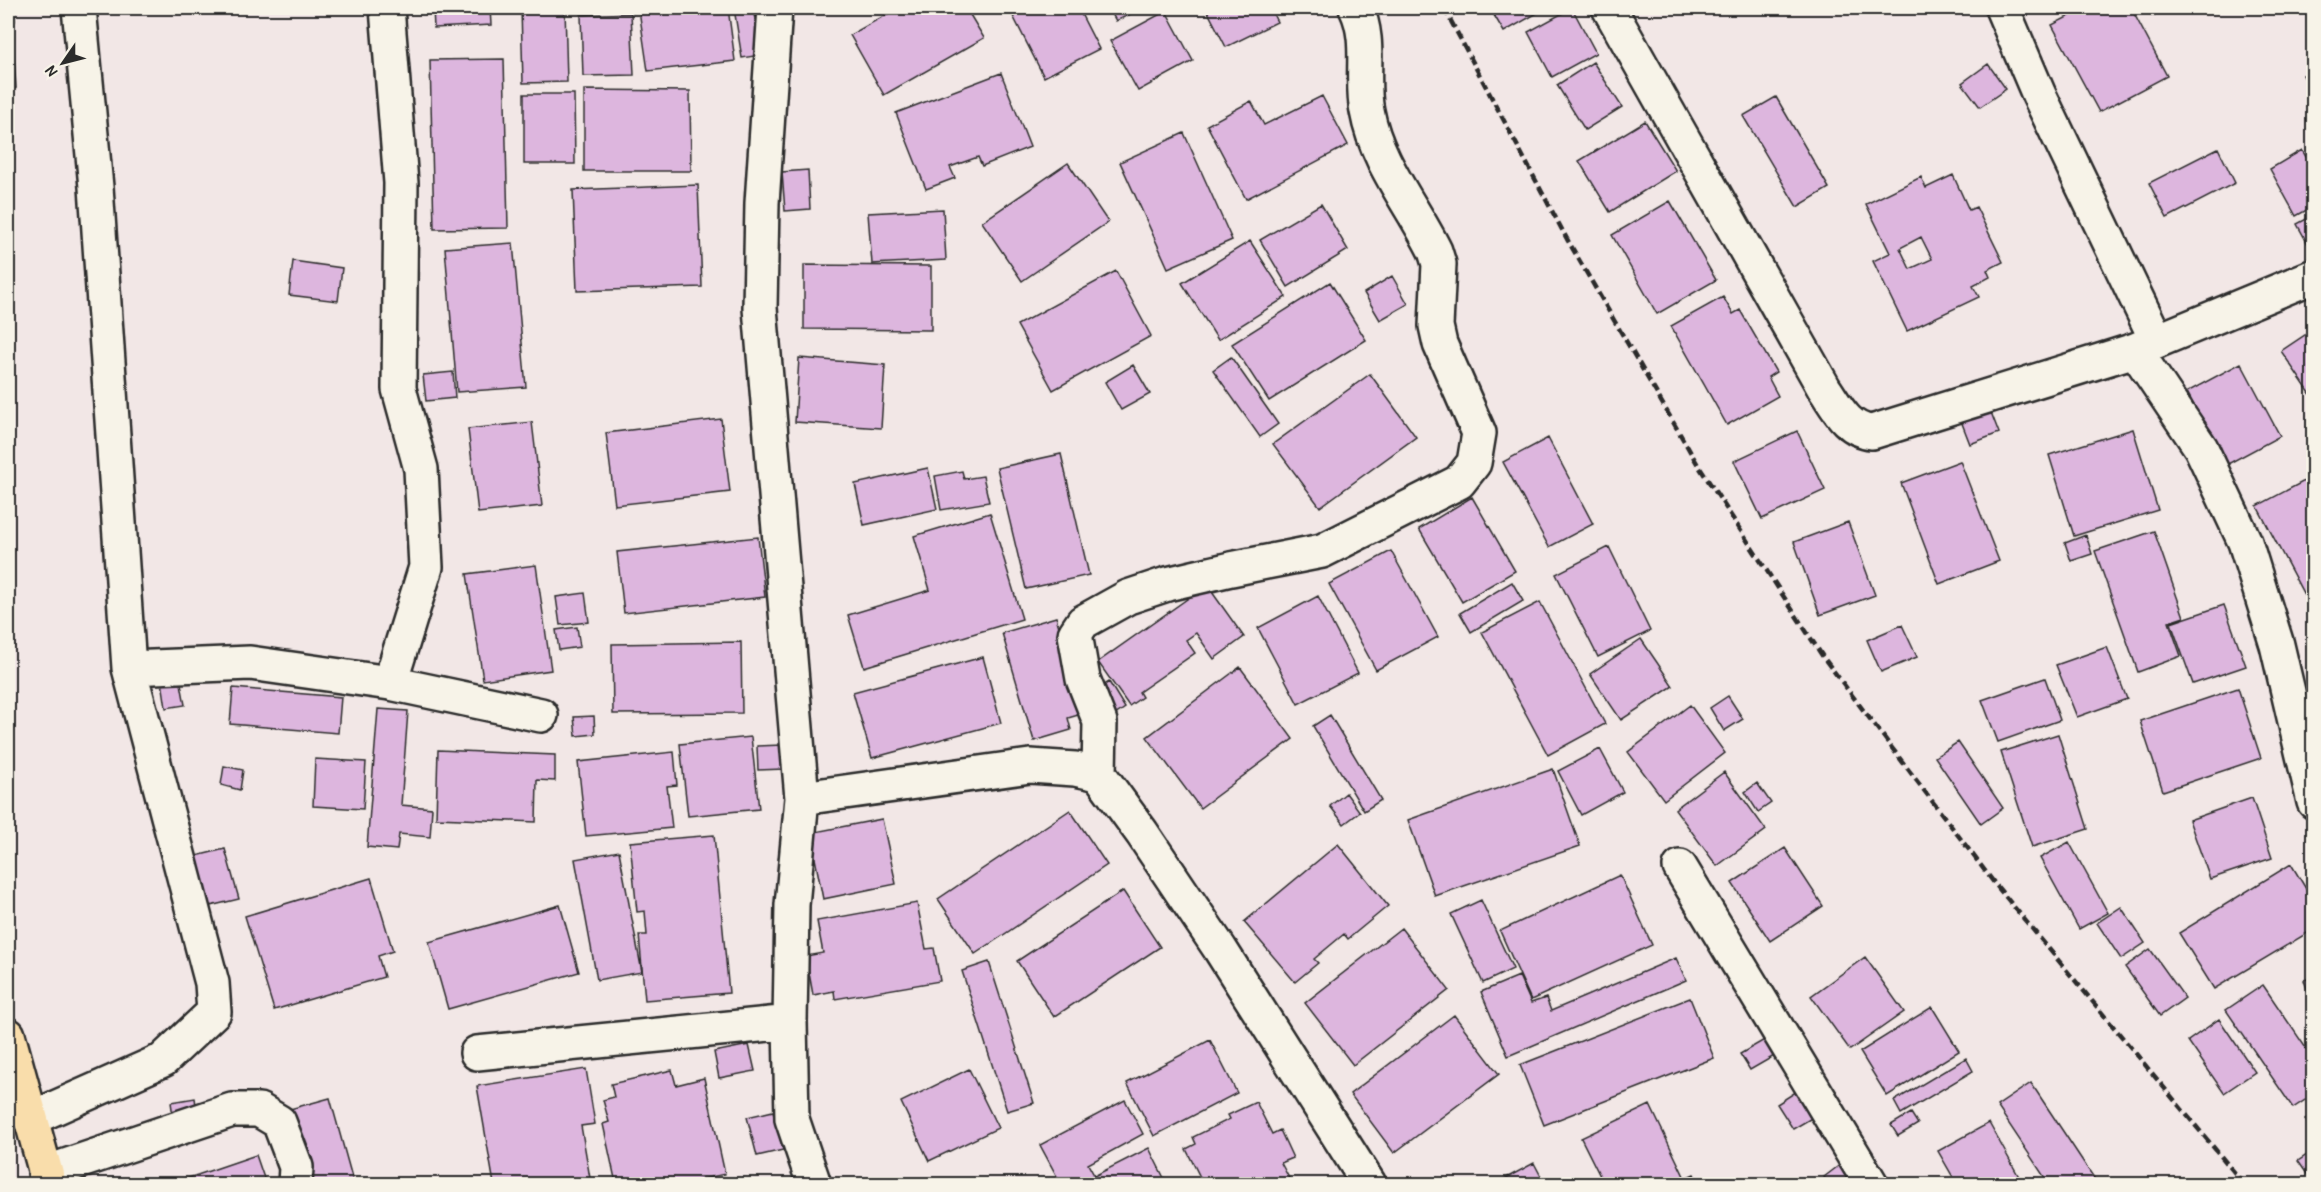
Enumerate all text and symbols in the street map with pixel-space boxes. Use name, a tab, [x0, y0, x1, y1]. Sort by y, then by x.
north arrow	[33, 33, 93, 93]
text: N	[39, 61, 62, 81]

